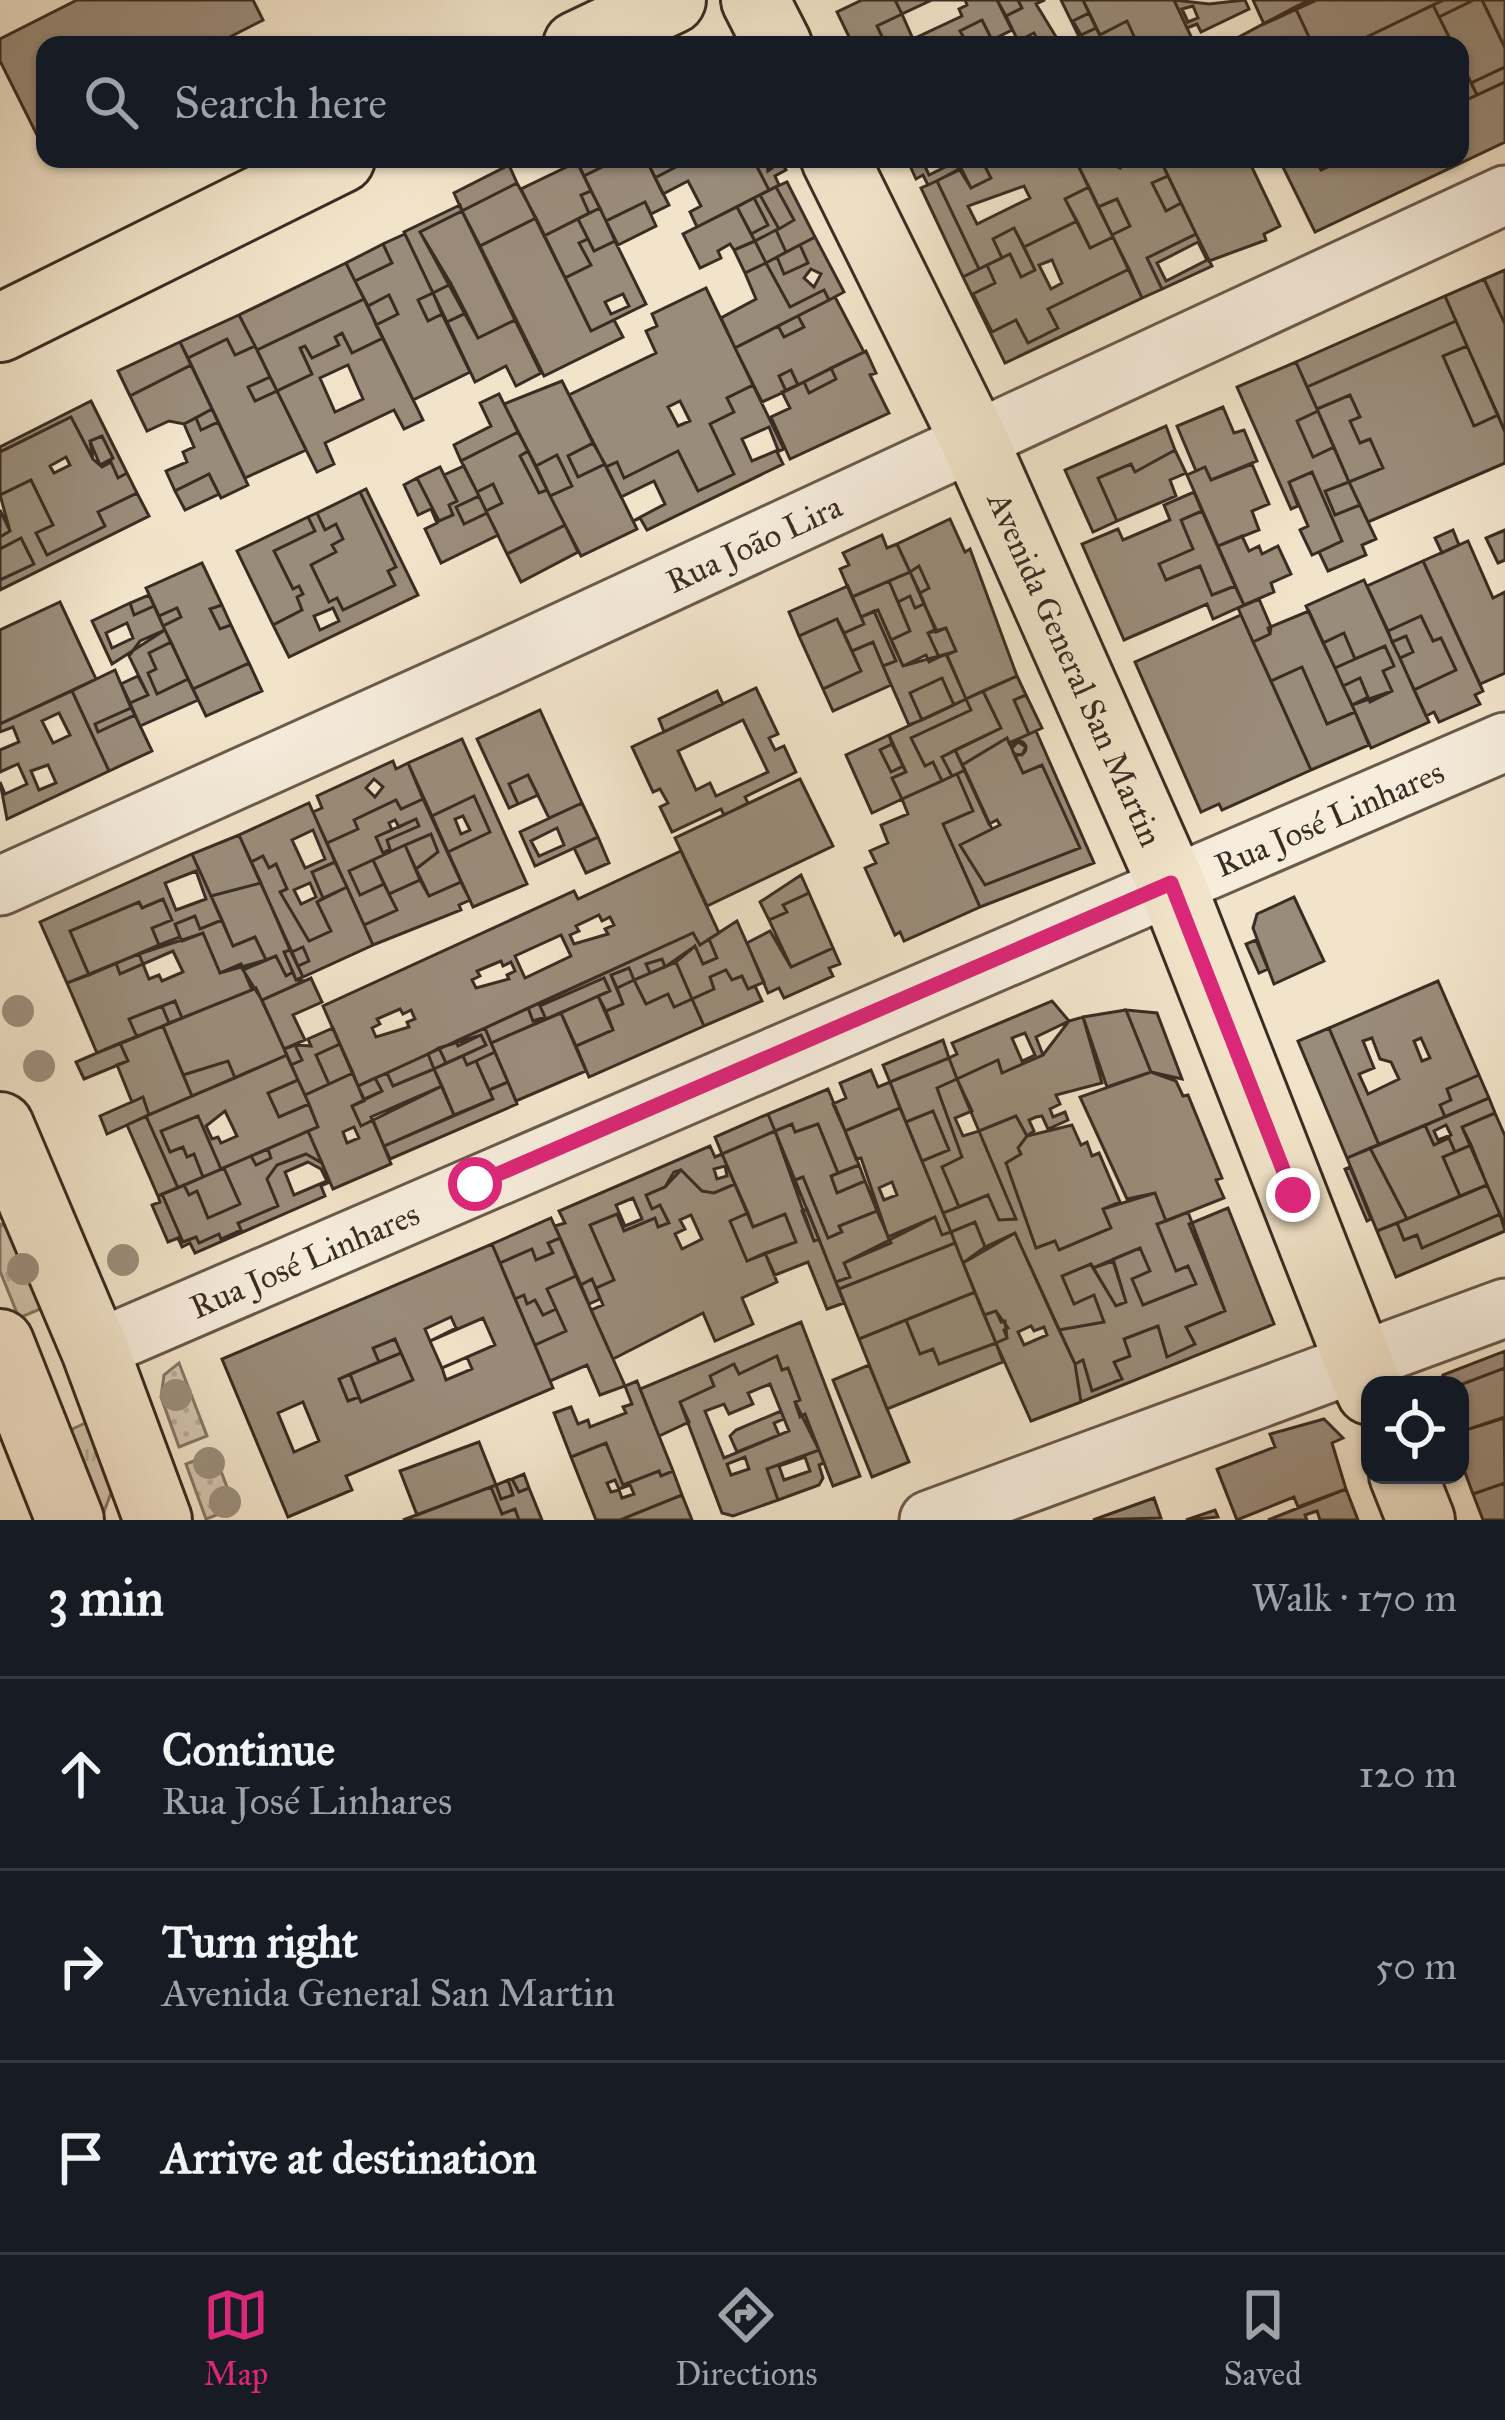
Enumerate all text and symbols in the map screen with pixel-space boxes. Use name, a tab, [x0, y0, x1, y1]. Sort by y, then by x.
search box	[36, 36, 1469, 168]
icon: search	[78, 69, 144, 135]
text: Search here	[174, 75, 387, 130]
street label: Avenida General San Martin	[978, 484, 1171, 853]
street label: Rua João Lira	[660, 486, 848, 602]
street label: Rua José Linhares	[1209, 752, 1450, 886]
route start	[448, 1157, 502, 1211]
route end	[1266, 1168, 1320, 1222]
street label: Rua José Linhares	[184, 1194, 425, 1328]
map controls	[1361, 1376, 1469, 1484]
button: locate	[1361, 1376, 1469, 1484]
text: 3 min	[48, 1567, 164, 1629]
text: Walk · 170 m	[1251, 1574, 1457, 1622]
text: Continue	[162, 1722, 335, 1777]
icon: ahead	[48, 1741, 114, 1807]
text: 120 m	[1358, 1750, 1457, 1798]
text: Rua José Linhares	[162, 1777, 452, 1825]
text: Turn right	[162, 1914, 358, 1969]
icon: right	[48, 1933, 114, 1999]
text: 50 m	[1375, 1942, 1457, 1990]
text: Avenida General San Martin	[162, 1969, 615, 2017]
icon: arrive	[48, 2125, 114, 2191]
text: Arrive at destination	[162, 2130, 537, 2185]
tab: Map	[203, 2282, 269, 2394]
tab: Directions	[675, 2282, 817, 2394]
tab: Saved	[1224, 2282, 1302, 2394]

